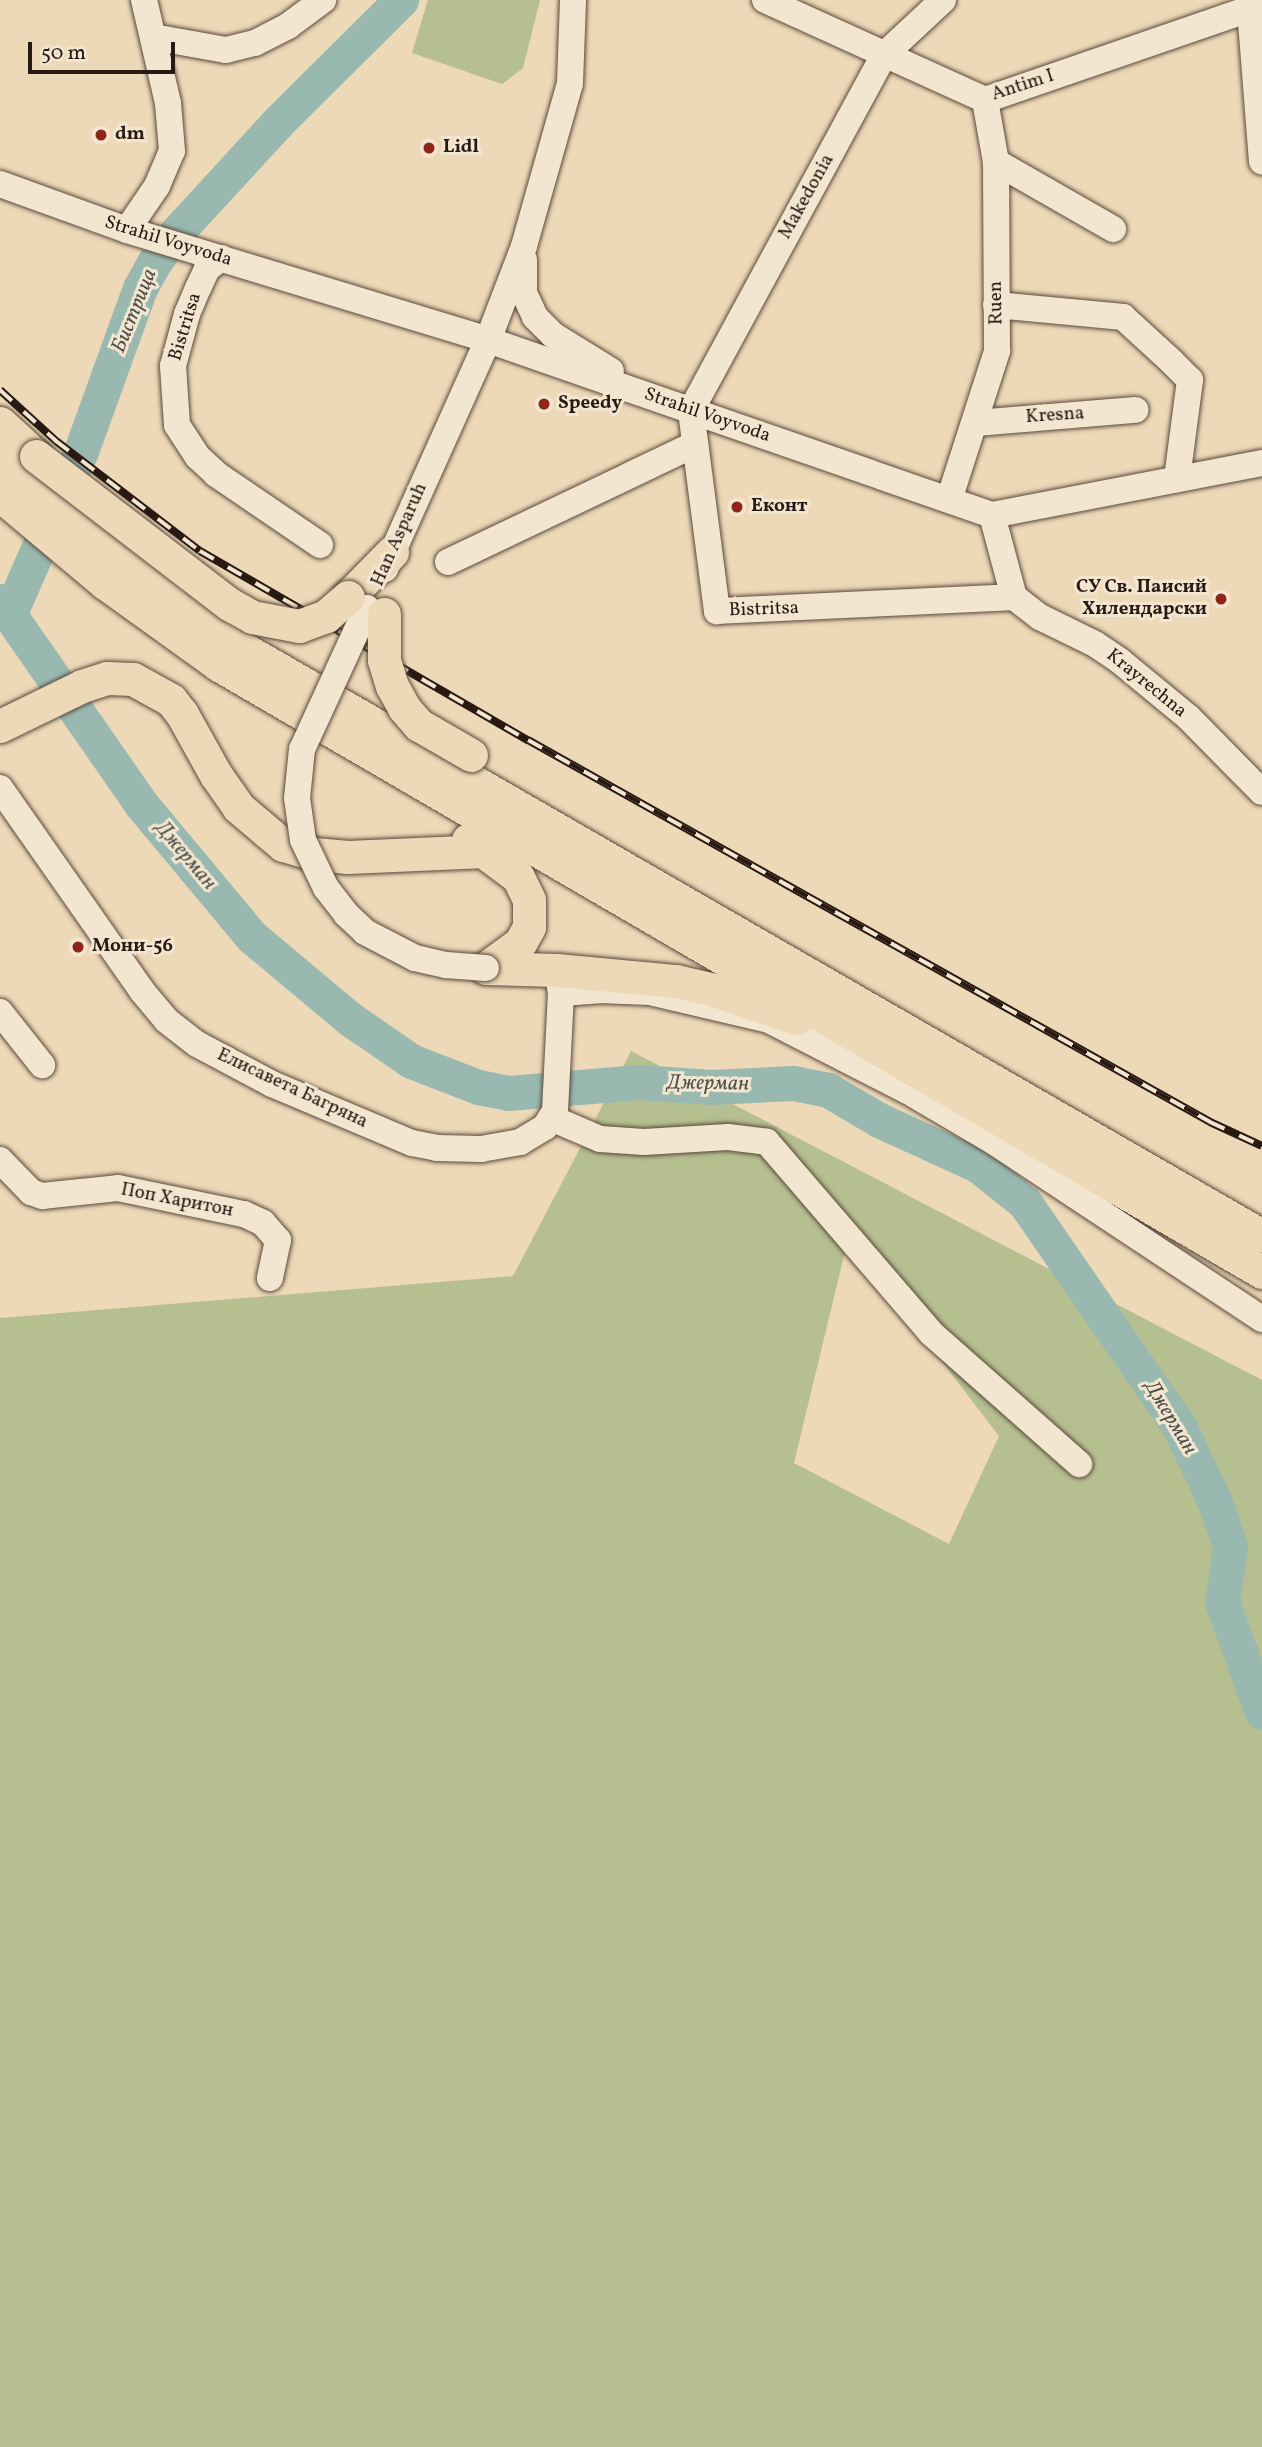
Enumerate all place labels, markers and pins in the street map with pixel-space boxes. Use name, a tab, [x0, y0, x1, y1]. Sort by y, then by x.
place label: dm	[115, 124, 145, 146]
marker: dm	[93, 127, 109, 143]
place label: Lidl	[443, 137, 479, 159]
marker: Lidl	[421, 140, 437, 156]
place label: Speedy	[558, 393, 622, 415]
marker: Speedy	[536, 396, 552, 412]
place label: Еконт	[751, 496, 807, 518]
marker: Еконт	[729, 499, 745, 515]
place label: СУ Св. Паисий Хилендарски	[1075, 577, 1207, 621]
marker: СУ Св. Паисий Хилендарски	[1213, 591, 1229, 607]
place label: Мони-56	[92, 936, 173, 958]
marker: Мони-56	[70, 939, 86, 955]

